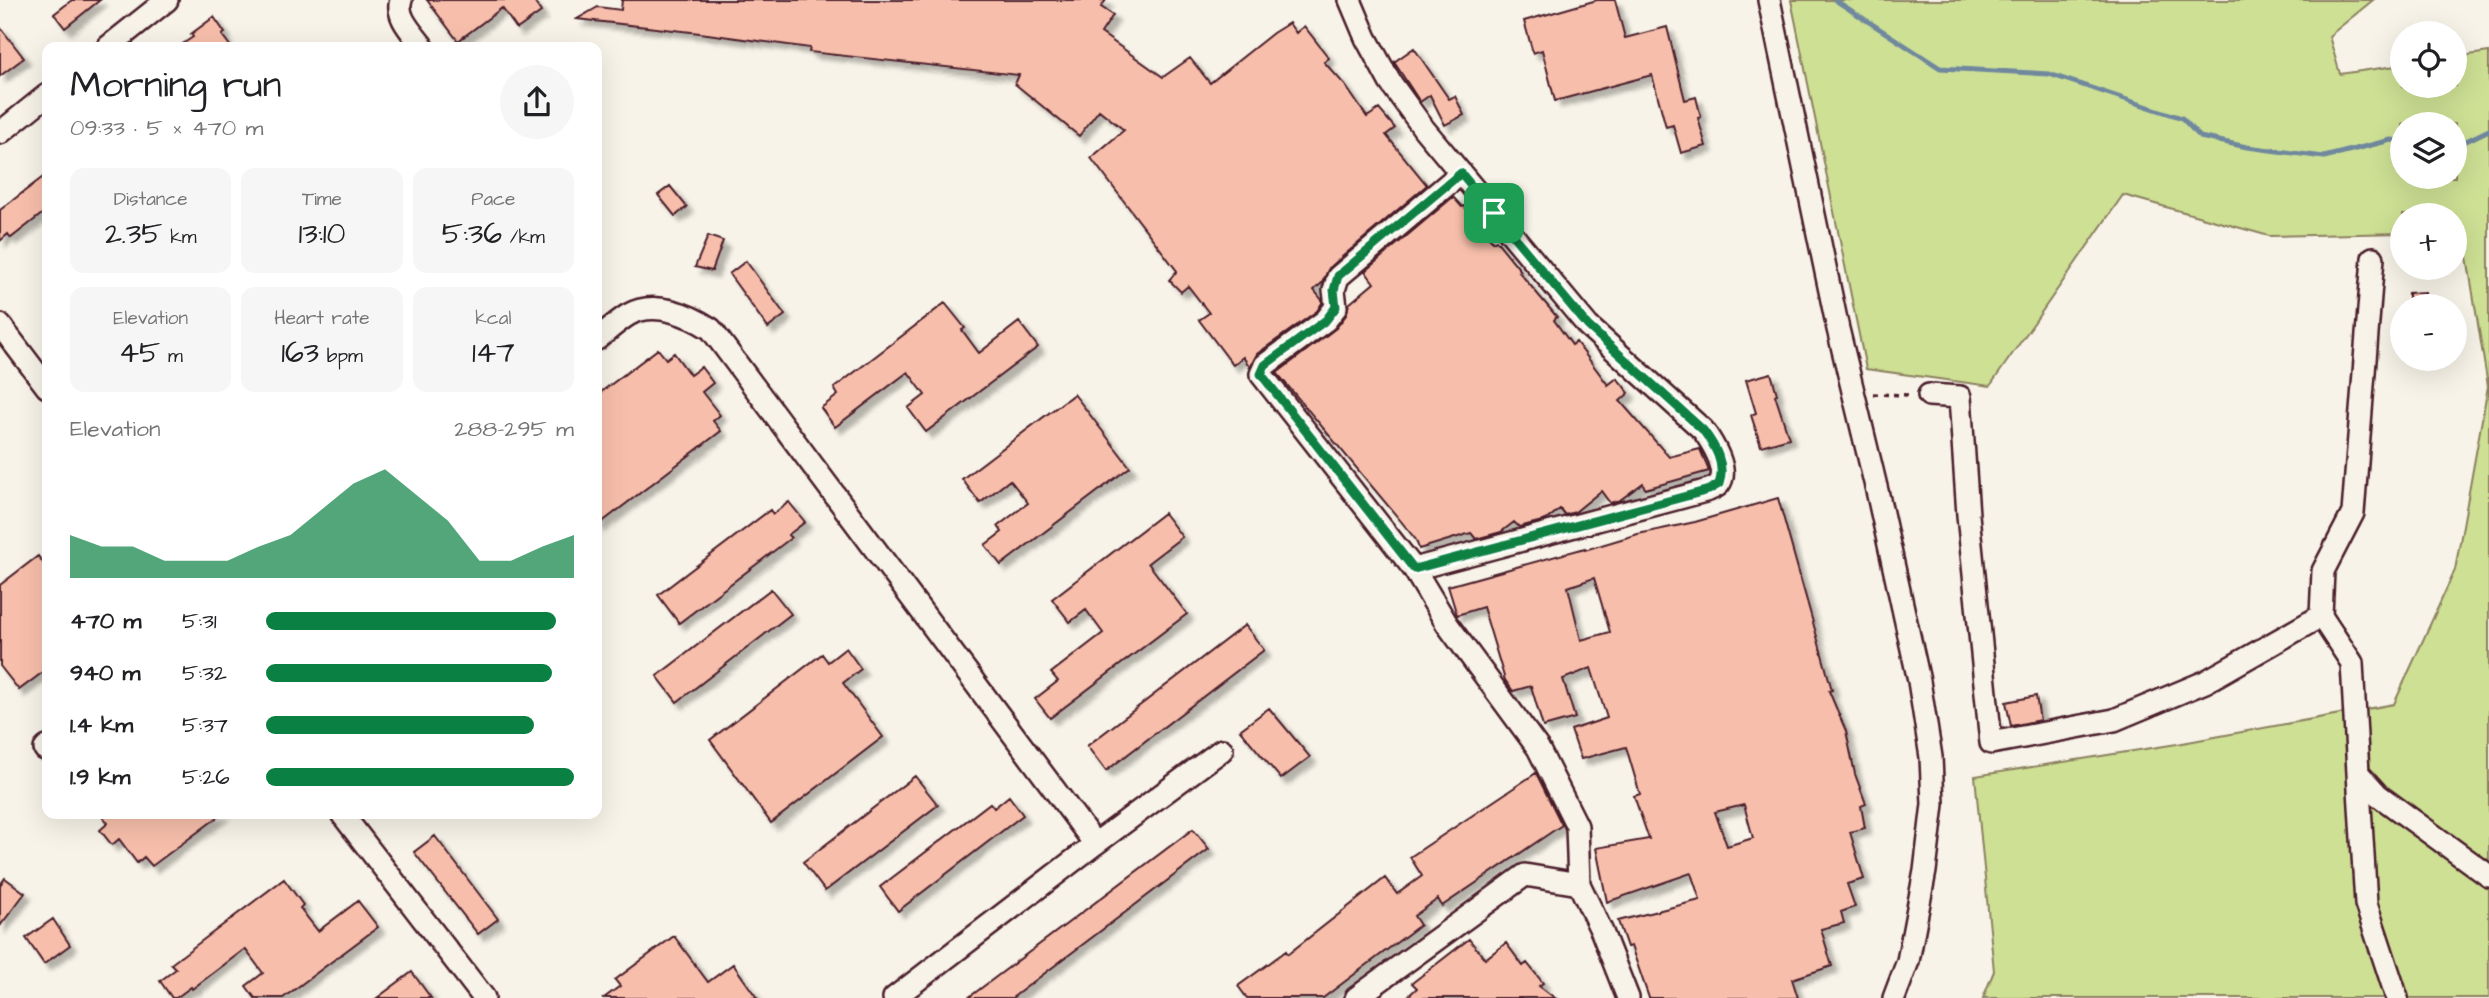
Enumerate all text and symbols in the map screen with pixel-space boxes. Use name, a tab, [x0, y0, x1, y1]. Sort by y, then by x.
map controls	[2390, 21, 2467, 371]
button: locate	[2390, 21, 2467, 98]
text: Morning run	[70, 60, 282, 112]
button: share	[500, 65, 574, 139]
text: 09:33 · 5 × 470 m	[70, 112, 263, 144]
button: layers	[2390, 112, 2467, 189]
pin	[1464, 183, 1524, 243]
text: Distance	[114, 186, 188, 213]
text: Time	[302, 186, 342, 213]
text: Pace	[471, 186, 515, 213]
icon: arrive	[1475, 194, 1513, 232]
button: +	[2390, 203, 2467, 280]
text: 2.35	[105, 213, 163, 255]
text: 13:10	[299, 213, 345, 255]
text: 5:36	[442, 213, 502, 255]
text: km	[163, 224, 197, 251]
text: /km	[502, 224, 545, 251]
button: −	[2390, 294, 2467, 371]
text: Elevation	[113, 305, 188, 332]
text: Heart rate	[274, 305, 370, 332]
text: kcal	[475, 305, 512, 332]
text: 45	[119, 332, 160, 374]
text: 163	[281, 332, 319, 374]
text: 147	[472, 332, 515, 374]
text: m	[160, 343, 183, 370]
text: bpm	[319, 343, 363, 370]
text: Elevation	[70, 413, 161, 445]
text: 288–295 m	[454, 413, 574, 445]
text: 470 m	[70, 605, 141, 637]
text: 5:31	[182, 605, 217, 637]
text: 940 m	[70, 657, 140, 689]
text: 5:32	[182, 657, 227, 689]
text: 1.4 km	[70, 709, 133, 741]
text: 5:37	[182, 709, 228, 741]
text: 1.9 km	[70, 761, 131, 793]
text: 5:26	[182, 761, 230, 793]

